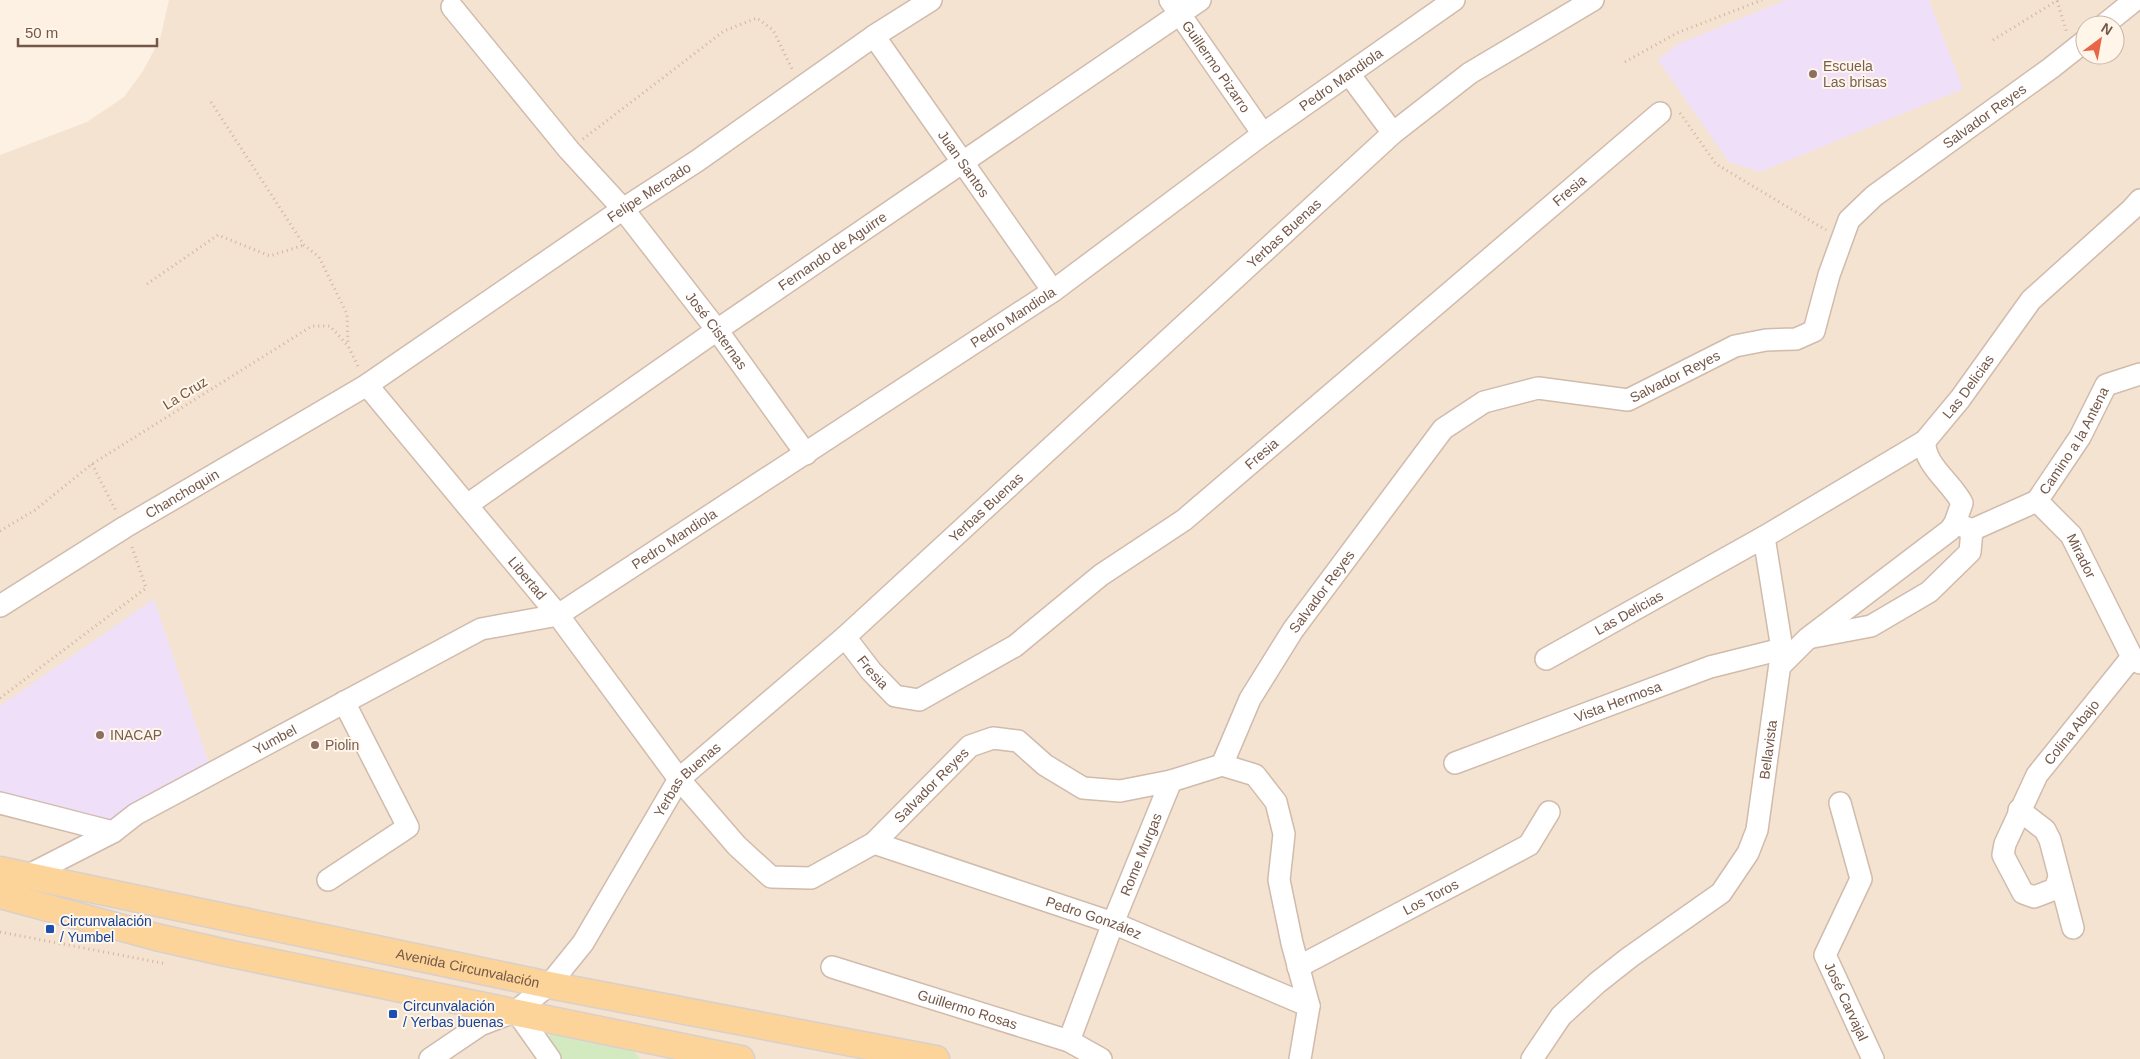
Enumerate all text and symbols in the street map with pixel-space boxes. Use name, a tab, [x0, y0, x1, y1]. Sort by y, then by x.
scale bar	[18, 15, 156, 47]
north arrow	[2075, 15, 2125, 65]
street label: Guillermo Pizarro	[1179, 17, 1254, 116]
text: N	[2098, 20, 2115, 38]
text: 50 m	[25, 24, 58, 41]
street label: Pedro Mandiola	[1296, 45, 1386, 114]
place label: Escuela Las brisas	[1823, 58, 1887, 90]
marker: Escuela Las brisas	[1807, 68, 1819, 80]
street label: Salvador Reyes	[1940, 81, 2029, 152]
street label: Juan Santos	[935, 127, 993, 200]
street label: Felipe Mercado	[604, 159, 694, 225]
street label: Fresia	[1549, 172, 1589, 209]
street label: Yerbas Buenas	[1244, 195, 1324, 271]
street label: Fernando de Aguirre	[775, 208, 890, 294]
street label: Pedro Mandiola	[967, 284, 1059, 351]
street label: José Cisternas	[682, 289, 751, 372]
street label: Salvador Reyes	[1627, 347, 1723, 406]
street label: Las Delicias	[1939, 352, 1997, 422]
street label: La Cruz	[160, 373, 210, 413]
street label: Camino a la Antena	[2036, 384, 2112, 497]
street label: Fresia	[1242, 435, 1282, 472]
street label: Chanchoquin	[142, 466, 222, 521]
street label: Yerbas Buenas	[946, 470, 1026, 545]
street label: Pedro Mandiola	[629, 505, 720, 573]
street label: Mirador	[2064, 531, 2099, 581]
street label: Salvador Reyes	[1286, 547, 1358, 636]
street label: Libertad	[505, 553, 550, 603]
street label: Las Delicias	[1592, 587, 1666, 638]
street label: Fresia	[854, 652, 892, 692]
street label: Vista Hermosa	[1572, 678, 1664, 725]
street label: Colina Abajo	[2041, 696, 2103, 768]
street label: Bellavista	[1756, 719, 1780, 780]
street label: Yumbel	[250, 721, 299, 758]
place label: INACAP	[110, 727, 162, 743]
marker: INACAP	[94, 729, 106, 741]
place label: Piolin	[325, 737, 359, 753]
marker: Piolin	[309, 739, 321, 751]
street label: Yerbas Buenas	[651, 739, 724, 820]
street label: Salvador Reyes	[891, 744, 972, 826]
street label: Rome Murgas	[1117, 811, 1165, 898]
street label: Los Toros	[1400, 876, 1461, 918]
street label: Pedro González	[1044, 893, 1144, 942]
place label: Circunvalación / Yumbel	[60, 913, 152, 945]
marker: Circunvalación / Yumbel	[44, 923, 56, 935]
street label: Avenida Circunvalación	[395, 945, 541, 991]
street label: José Carvajal	[1821, 959, 1871, 1043]
street label: Guillermo Rosas	[916, 986, 1019, 1032]
place label: Circunvalación / Yerbas buenas	[403, 998, 503, 1030]
marker: Circunvalación / Yerbas buenas	[387, 1008, 399, 1020]

